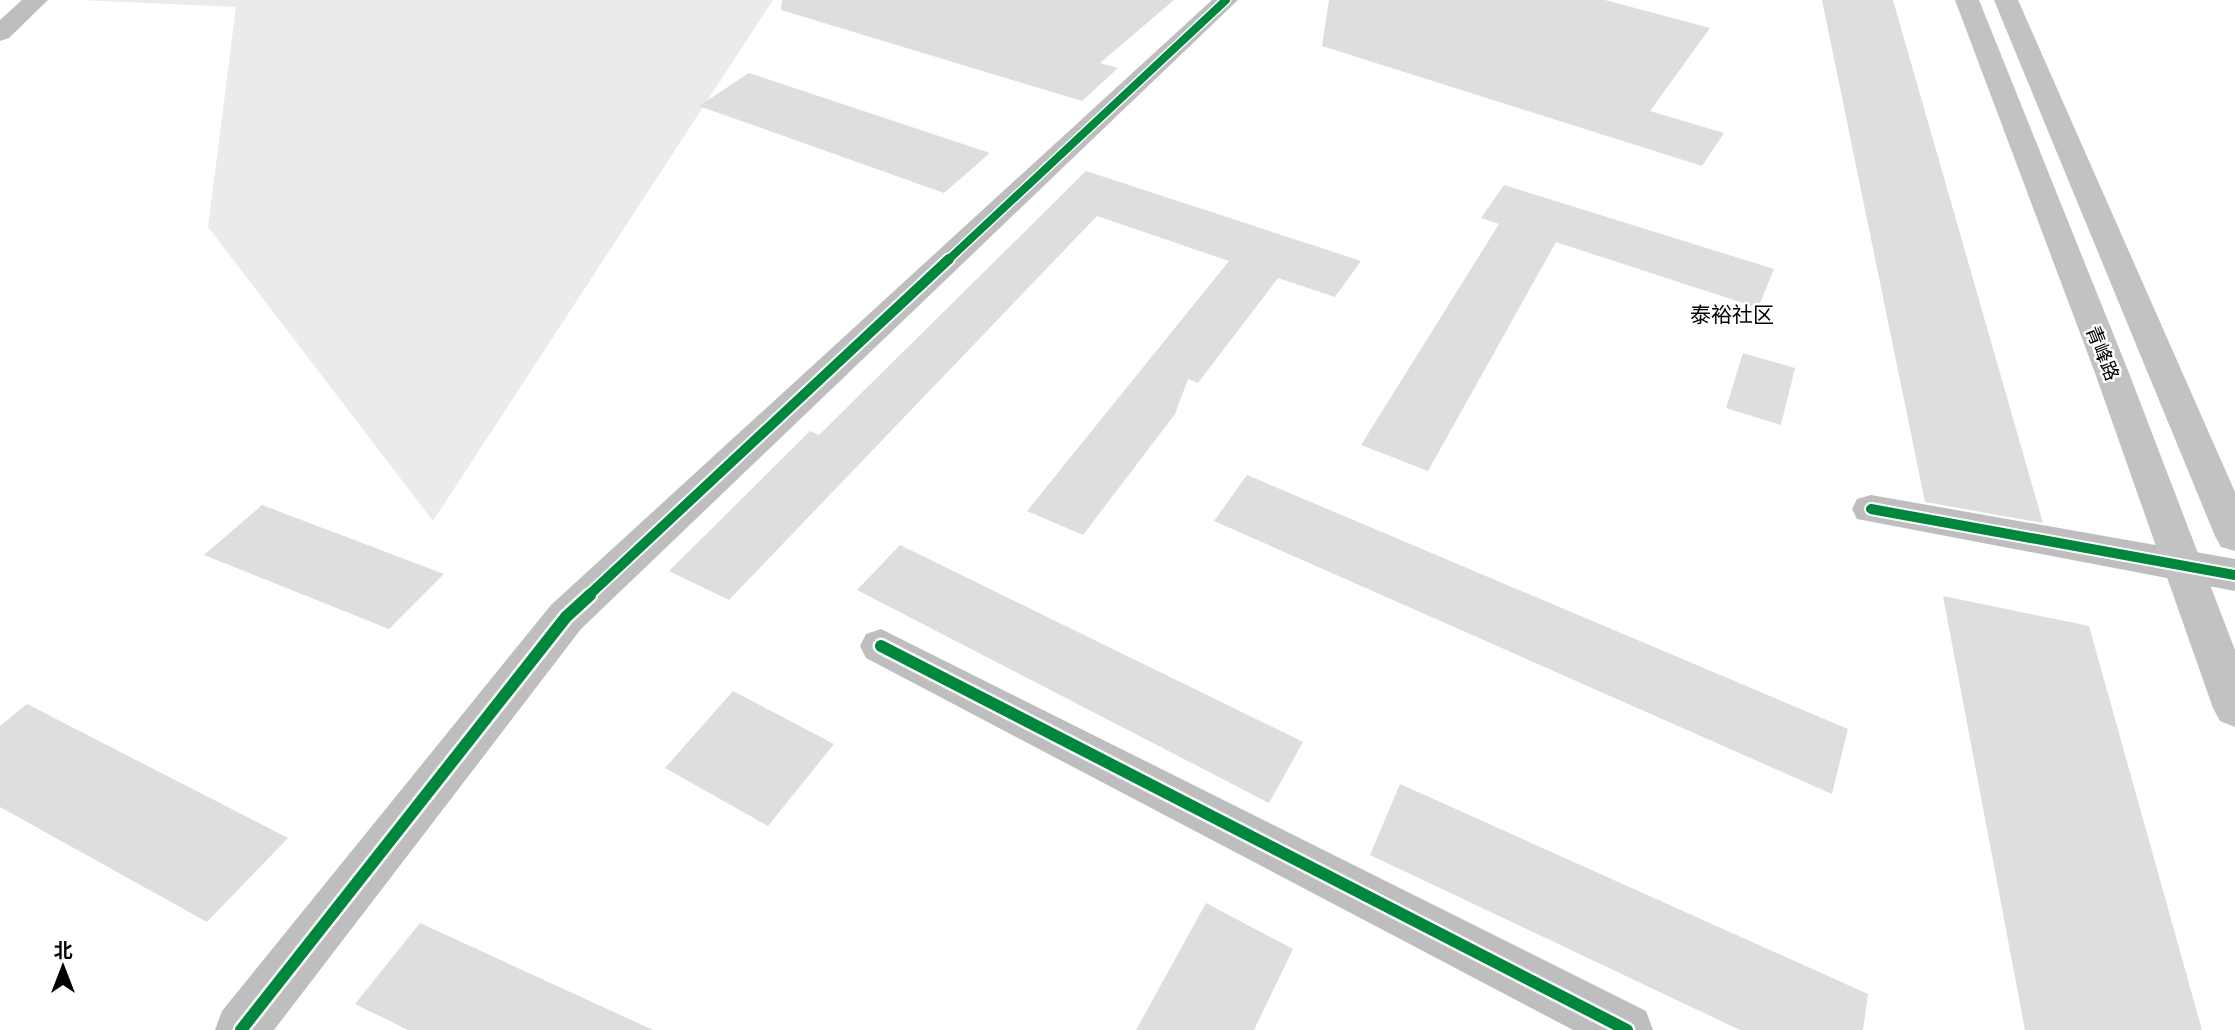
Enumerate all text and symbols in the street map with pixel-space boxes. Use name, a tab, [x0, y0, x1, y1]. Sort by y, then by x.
district label: 泰裕社区	[1690, 302, 1774, 327]
street label: 青峰路	[2081, 322, 2124, 384]
north arrow	[28, 932, 98, 1002]
text: 北	[53, 939, 73, 962]

